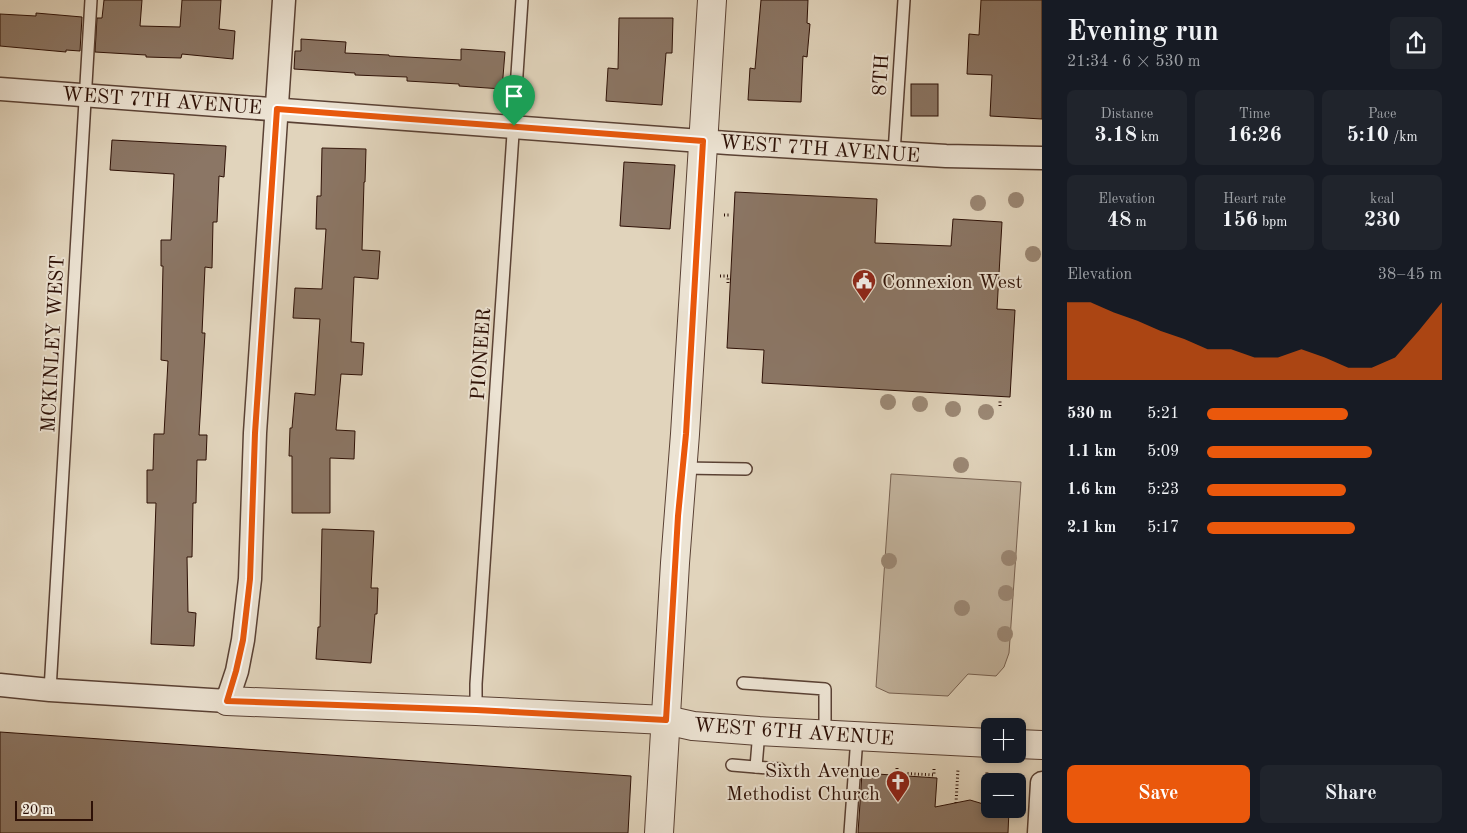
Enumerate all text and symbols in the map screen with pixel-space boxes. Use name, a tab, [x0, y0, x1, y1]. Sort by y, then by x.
button: share	[1390, 17, 1442, 69]
text: Evening run	[1067, 19, 1219, 47]
street label: 8TH	[871, 54, 893, 97]
text: 21:34 · 6 × 530 m	[1067, 54, 1200, 70]
pin	[493, 75, 535, 126]
icon: arrive	[500, 82, 528, 110]
street label: WEST 7TH AVENUE	[61, 85, 263, 119]
text: Distance	[1100, 107, 1153, 121]
text: Time	[1239, 107, 1270, 121]
text: Pace	[1368, 107, 1396, 121]
text: 3.18	[1094, 125, 1137, 146]
text: 16:26	[1227, 125, 1282, 146]
text: 5:10	[1347, 125, 1389, 146]
text: km	[1137, 130, 1159, 144]
text: /km	[1389, 130, 1418, 144]
street label: WEST 7TH AVENUE	[719, 133, 921, 167]
text: Elevation	[1098, 192, 1155, 206]
text: Heart rate	[1223, 192, 1286, 206]
text: kcal	[1370, 192, 1394, 206]
text: 48	[1107, 210, 1131, 231]
text: 156	[1221, 210, 1258, 231]
text: 230	[1364, 210, 1400, 231]
text: m	[1131, 215, 1147, 229]
text: bpm	[1258, 215, 1288, 229]
street label: MCKINLEY WEST	[39, 255, 69, 433]
text: Elevation	[1067, 267, 1132, 283]
text: 38–45 m	[1378, 267, 1442, 283]
public building icon: Connexion West	[851, 268, 877, 302]
place label: Connexion West	[882, 273, 1023, 293]
street label: PIONEER	[469, 307, 495, 401]
text: 530 m	[1067, 406, 1112, 422]
text: 5:21	[1147, 406, 1179, 422]
text: 1.1 km	[1067, 444, 1116, 460]
text: 5:09	[1147, 444, 1179, 460]
text: 1.6 km	[1067, 482, 1116, 498]
text: 5:23	[1147, 482, 1179, 498]
text: 2.1 km	[1067, 520, 1116, 536]
text: 5:17	[1147, 520, 1179, 536]
street label: WEST 6TH AVENUE	[693, 716, 895, 750]
map controls	[981, 718, 1026, 818]
button: +	[981, 718, 1026, 763]
place label: Sixth Avenue Methodist Church	[726, 762, 880, 805]
button: Save	[1067, 765, 1250, 823]
button: Share	[1260, 765, 1442, 823]
church icon: Sixth Avenue Methodist Church	[885, 769, 911, 803]
button: −	[981, 773, 1026, 818]
scale bar	[15, 798, 92, 821]
text: 20 m	[22, 803, 53, 817]

